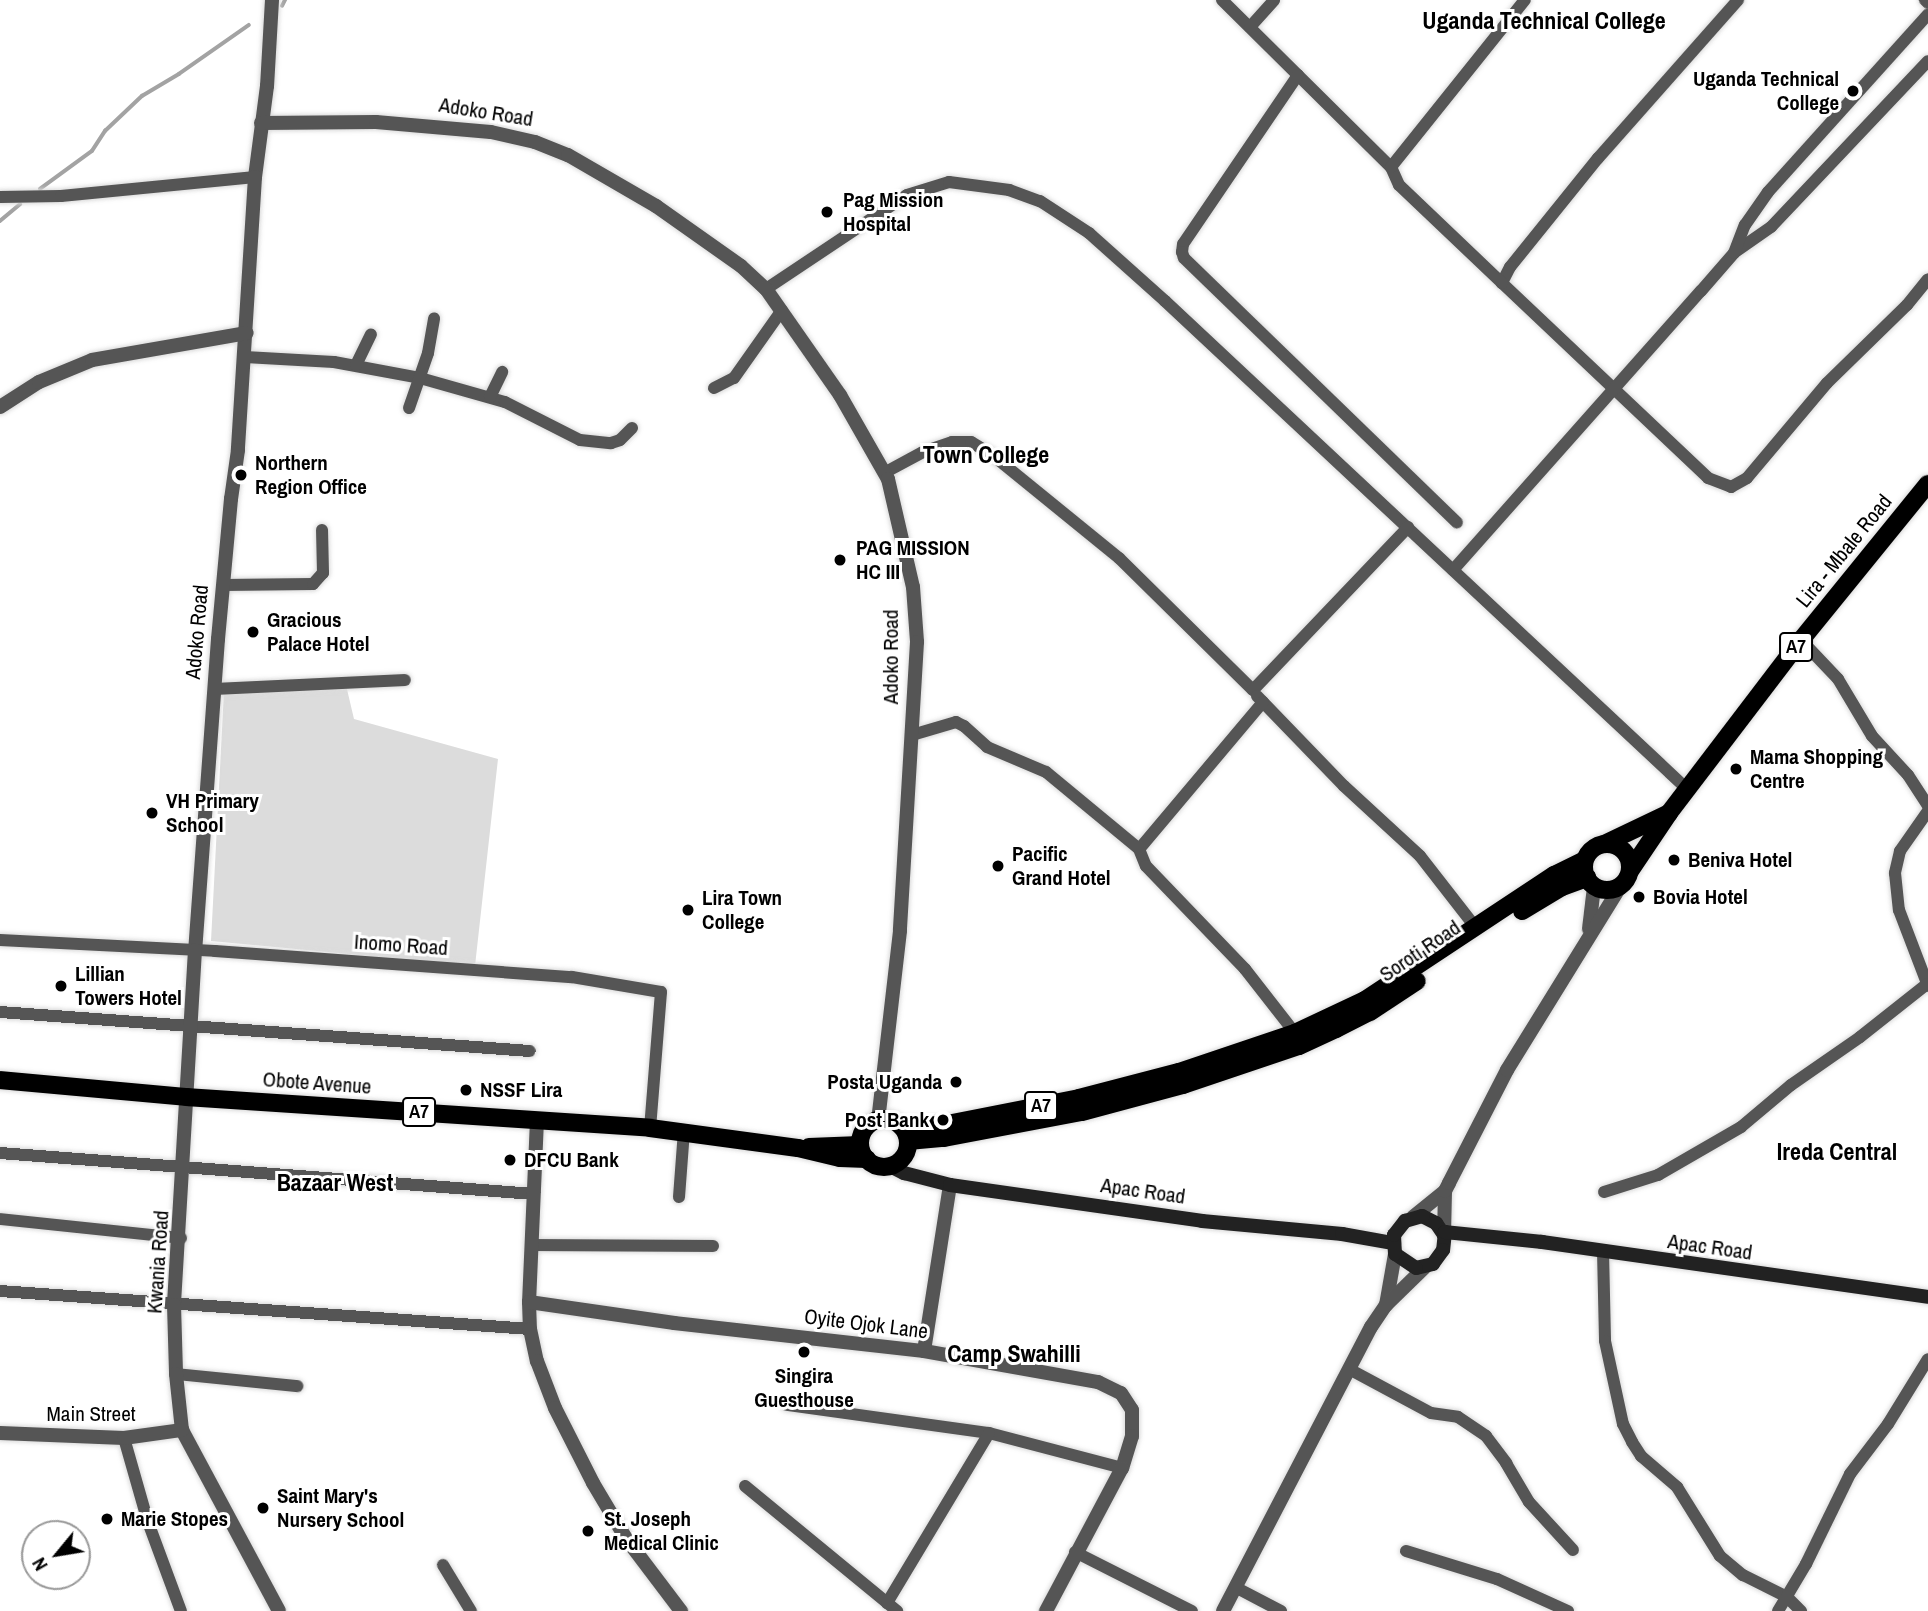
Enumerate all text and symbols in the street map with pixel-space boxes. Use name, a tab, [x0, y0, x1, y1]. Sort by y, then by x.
district label: Uganda Technical College	[1422, 7, 1666, 35]
place label: Uganda Technical College	[1693, 66, 1839, 116]
marker: Uganda Technical College	[1845, 83, 1861, 99]
street label: Adoko Road	[437, 92, 535, 132]
place label: Pag Mission Hospital	[843, 187, 943, 237]
marker: Pag Mission Hospital	[817, 202, 837, 222]
district label: Town College	[923, 441, 1049, 469]
place label: Northern Region Office	[255, 450, 367, 500]
marker: Northern Region Office	[233, 467, 249, 483]
street label: Lira - Mbale Road	[1791, 490, 1897, 612]
place label: PAG MISSION HC III	[856, 535, 970, 585]
marker: PAG MISSION HC III	[830, 550, 850, 570]
street label: Adoko Road	[180, 584, 214, 680]
place label: Gracious Palace Hotel	[267, 607, 369, 657]
street label: Adoko Road	[878, 610, 904, 704]
marker: Gracious Palace Hotel	[245, 624, 261, 640]
road number: A7	[1778, 632, 1814, 662]
place label: Mama Shopping Centre	[1750, 744, 1883, 794]
marker: Mama Shopping Centre	[1728, 761, 1744, 777]
place label: VH Primary School	[166, 788, 259, 838]
marker: VH Primary School	[144, 805, 160, 821]
place label: Pacific Grand Hotel	[1012, 841, 1111, 891]
place label: Beniva Hotel	[1688, 847, 1792, 873]
marker: Beniva Hotel	[1666, 852, 1682, 868]
marker: Pacific Grand Hotel	[990, 858, 1006, 874]
place label: Bovia Hotel	[1653, 884, 1748, 910]
place label: Lira Town College	[702, 885, 782, 935]
marker: Bovia Hotel	[1631, 889, 1647, 905]
marker: Lira Town College	[680, 902, 696, 918]
street label: Soroti Road	[1375, 915, 1465, 987]
street label: Inomo Road	[353, 929, 449, 961]
place label: Lillian Towers Hotel	[75, 961, 182, 1011]
marker: Lillian Towers Hotel	[53, 978, 69, 994]
street label: Obote Avenue	[261, 1067, 373, 1099]
place label: Posta Uganda	[827, 1069, 942, 1095]
marker: Posta Uganda	[948, 1074, 964, 1090]
place label: NSSF Lira	[480, 1077, 562, 1103]
marker: NSSF Lira	[458, 1082, 474, 1098]
road number: A7	[1024, 1090, 1058, 1122]
road number: A7	[402, 1096, 436, 1128]
place label: Post Bank	[845, 1107, 929, 1133]
marker: Post Bank	[935, 1112, 951, 1128]
district label: Ireda Central	[1777, 1138, 1897, 1166]
place label: DFCU Bank	[524, 1147, 619, 1173]
marker: DFCU Bank	[502, 1152, 518, 1168]
district label: Bazaar West	[277, 1169, 393, 1197]
street label: Apac Road	[1099, 1173, 1187, 1209]
street label: Kwania Road	[142, 1210, 174, 1314]
street label: Apac Road	[1666, 1229, 1754, 1265]
street label: Oyite Ojok Lane	[803, 1304, 929, 1344]
district label: Camp Swahilli	[947, 1340, 1081, 1368]
marker: Singira Guesthouse	[796, 1344, 812, 1360]
place label: Singira Guesthouse	[754, 1363, 854, 1413]
street label: Main Street	[46, 1401, 136, 1427]
place label: Saint Mary's Nursery School	[277, 1483, 404, 1533]
marker: Saint Mary's Nursery School	[255, 1500, 271, 1516]
place label: Marie Stopes	[121, 1506, 228, 1532]
place label: St. Joseph Medical Clinic	[604, 1506, 719, 1556]
marker: Marie Stopes	[99, 1511, 115, 1527]
north arrow	[21, 1520, 91, 1590]
marker: St. Joseph Medical Clinic	[578, 1521, 598, 1541]
text: N	[25, 1553, 54, 1576]

